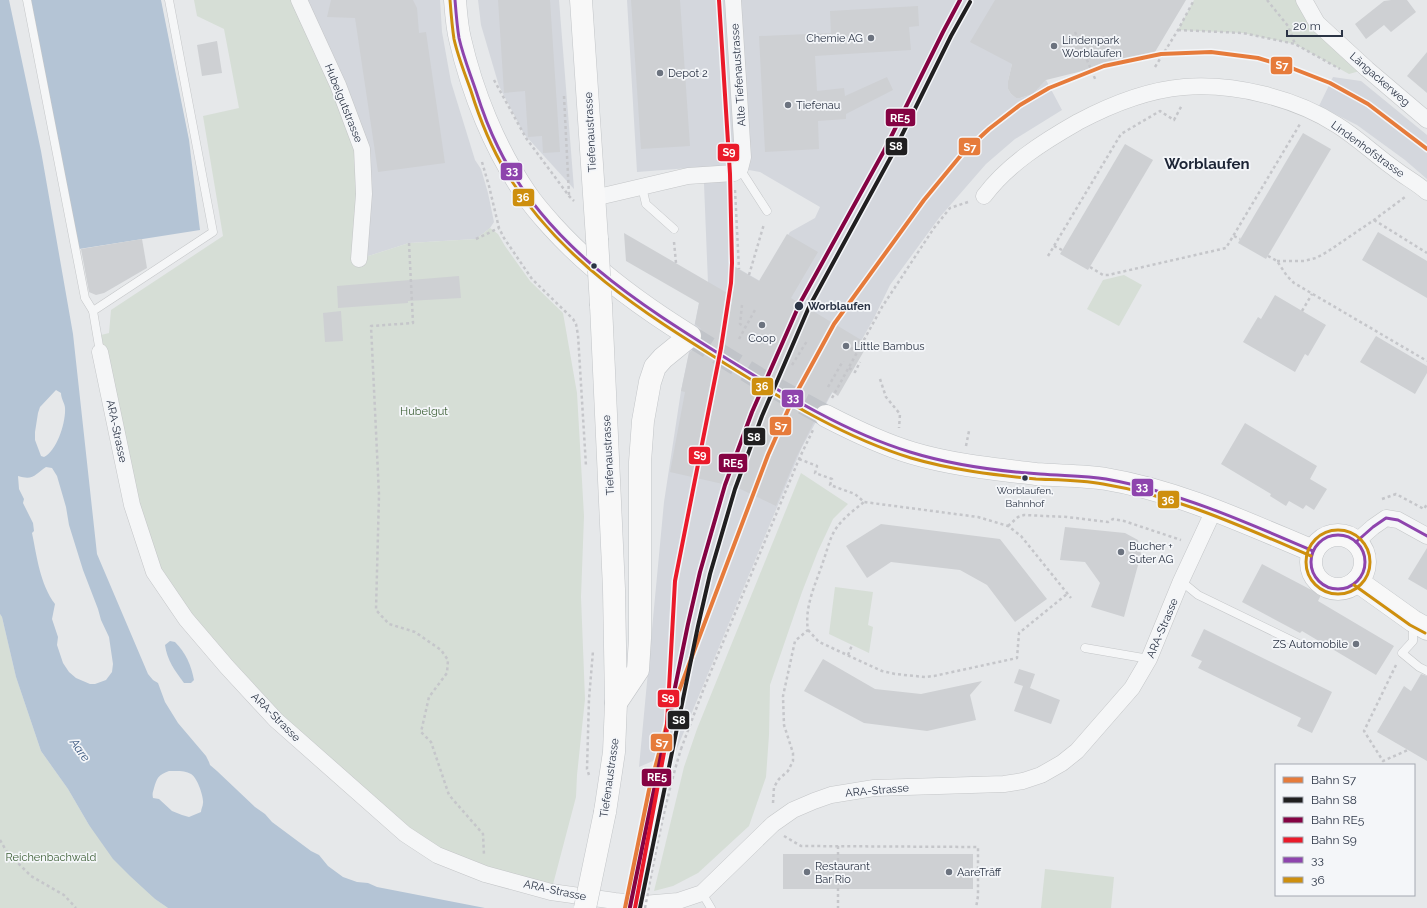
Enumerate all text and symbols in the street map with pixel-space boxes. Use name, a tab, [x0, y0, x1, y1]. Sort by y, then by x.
scale bar	[1287, 12, 1342, 38]
text: 20 m	[1293, 19, 1321, 33]
street label: Alte Tiefenaustrasse	[728, 22, 749, 127]
place label: Chemie AG	[806, 32, 863, 45]
marker: Chemie AG	[866, 33, 876, 43]
place label: Lindenpark Worblaufen	[1062, 34, 1122, 60]
marker: Lindenpark Worblaufen	[1049, 41, 1059, 51]
street label: Längackerweg	[1347, 50, 1412, 109]
line badge: S7	[1270, 56, 1293, 75]
text: S7	[1276, 59, 1289, 72]
street label: Hubelgutstrasse	[322, 62, 365, 145]
place label: Depot 2	[668, 67, 708, 80]
marker: Depot 2	[655, 68, 665, 78]
street label: Tiefenaustrasse	[582, 91, 599, 172]
place label: Tiefenau	[796, 99, 840, 112]
marker: Tiefenau	[783, 100, 793, 110]
line badge: RE5	[885, 108, 916, 127]
text: RE5	[890, 112, 910, 125]
street label: Lindenhofstrasse	[1329, 118, 1407, 181]
line badge: S8	[885, 137, 908, 156]
line badge: S7	[958, 137, 981, 156]
text: S8	[889, 140, 903, 153]
text: S7	[964, 141, 977, 154]
line badge: S9	[717, 143, 740, 162]
text: S9	[722, 146, 736, 159]
district label: Worblaufen	[1164, 155, 1250, 173]
line badge: 33	[500, 162, 523, 181]
text: 33	[506, 165, 518, 178]
line badge: 36	[512, 188, 535, 207]
text: 36	[517, 191, 530, 204]
unlabelled marker	[589, 261, 599, 271]
marker: Worblaufen	[793, 300, 805, 312]
place label: Worblaufen	[808, 300, 871, 313]
marker: Coop	[757, 320, 767, 330]
place label: Coop	[748, 332, 776, 345]
place label: Little Bambus	[854, 340, 925, 353]
marker: Little Bambus	[841, 341, 851, 351]
line badge: 36	[751, 377, 774, 396]
text: 36	[756, 380, 769, 393]
line badge: 33	[781, 389, 804, 408]
text: 33	[787, 392, 799, 405]
street label: ARA-Strasse	[104, 399, 130, 464]
park label: Hubelgut	[400, 405, 448, 418]
street label: Tiefenaustrasse	[600, 414, 617, 495]
line badge: S7	[769, 416, 792, 436]
text: S7	[775, 420, 788, 433]
line badge: S8	[743, 427, 766, 446]
text: S8	[747, 431, 761, 444]
line badge: S9	[688, 446, 711, 465]
text: S9	[693, 449, 707, 462]
line badge: RE5	[718, 453, 748, 473]
text: RE5	[723, 457, 743, 470]
marker: Worblaufen, Bahnhof	[1020, 473, 1030, 483]
line badge: 33	[1131, 478, 1154, 497]
text: 33	[1136, 481, 1148, 494]
place label: Worblaufen, Bahnhof	[997, 485, 1053, 509]
line badge: 36	[1157, 490, 1180, 509]
text: 36	[1162, 494, 1175, 507]
place label: Bucher + Suter AG	[1129, 540, 1173, 566]
marker: Bucher + Suter AG	[1116, 547, 1126, 557]
street label: ARA-Strasse	[1144, 596, 1181, 660]
place label: ZS Automobile	[1273, 638, 1349, 651]
marker: ZS Automobile	[1351, 639, 1361, 649]
line badge: S9	[657, 689, 680, 708]
street label: ARA-Strasse	[248, 690, 303, 745]
text: S9	[661, 692, 675, 705]
line badge: S8	[667, 710, 690, 730]
text: S8	[672, 714, 686, 727]
line badge: S7	[650, 733, 673, 752]
water label: Aare	[66, 735, 93, 765]
street label: Tiefenaustrasse	[597, 737, 622, 819]
text: S7	[656, 737, 669, 750]
legend	[1275, 764, 1415, 896]
line badge: RE5	[641, 768, 672, 787]
text: RE5	[647, 771, 667, 784]
text: Bahn S7	[1311, 773, 1357, 787]
street label: ARA-Strasse	[845, 781, 910, 800]
text: Bahn S8	[1311, 793, 1357, 807]
text: Bahn RE5	[1311, 813, 1365, 827]
text: Bahn S9	[1311, 833, 1357, 847]
park label: Reichenbachwald	[6, 851, 97, 864]
text: 33	[1311, 853, 1324, 867]
place label: Restaurant Bar Rio	[815, 860, 870, 886]
place label: AareTräff	[957, 866, 1002, 879]
marker: Restaurant Bar Rio	[802, 867, 812, 877]
marker: AareTräff	[944, 867, 954, 877]
text: 36	[1311, 873, 1325, 887]
street label: ARA-Strasse	[522, 877, 588, 904]

